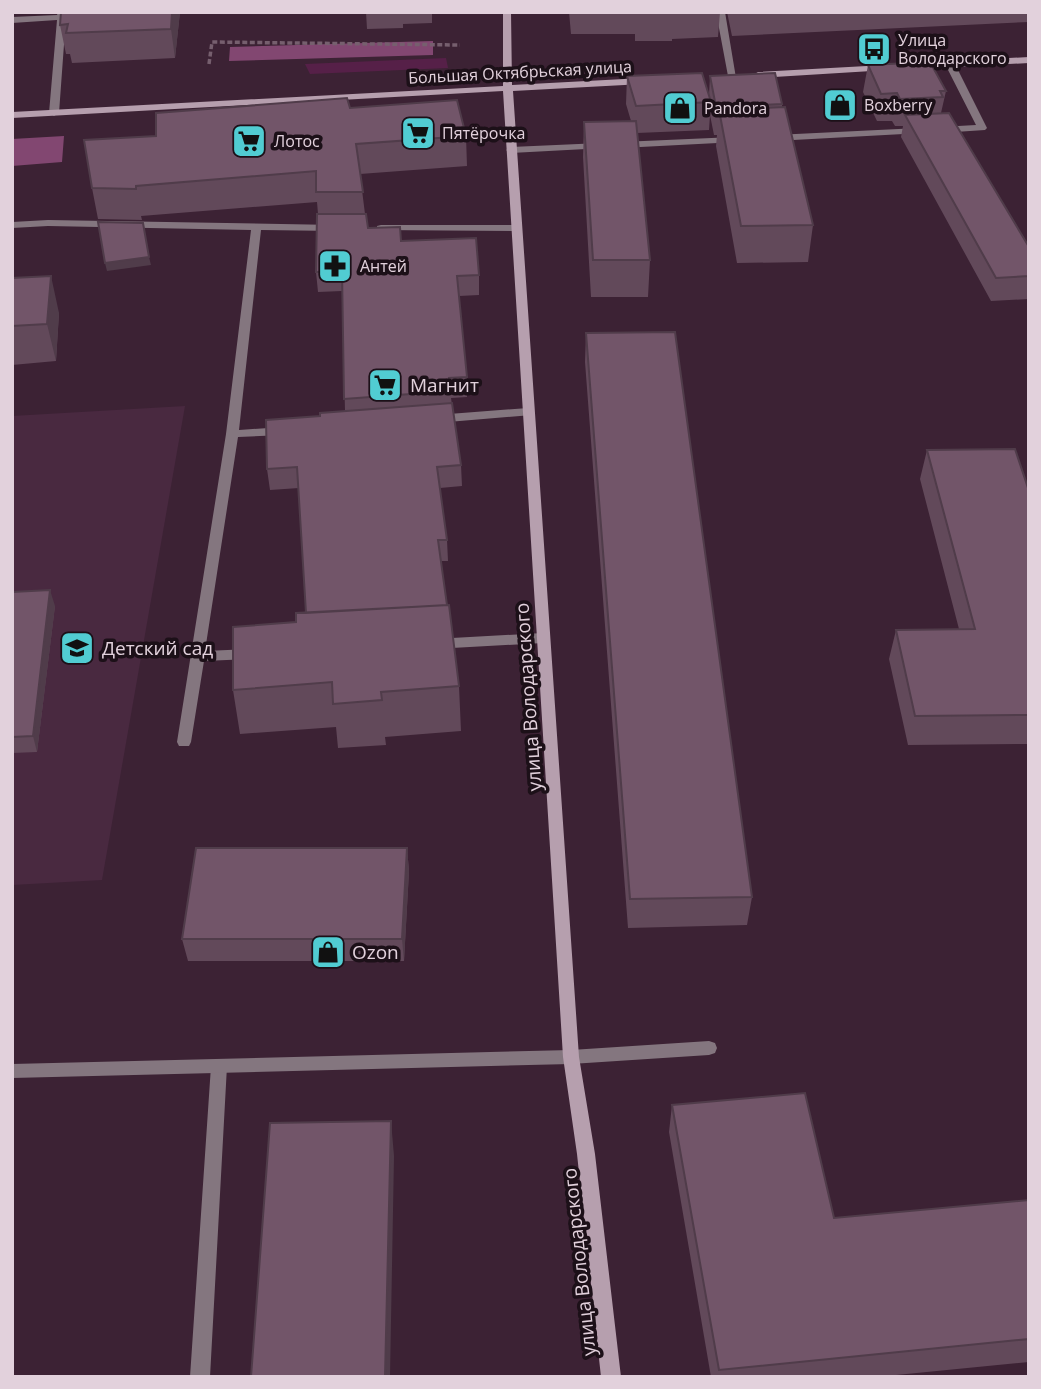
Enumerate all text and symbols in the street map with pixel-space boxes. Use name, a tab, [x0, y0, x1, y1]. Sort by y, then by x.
place label: Улица Володарского	[898, 29, 1007, 69]
bus stop icon: Улица Володарского	[855, 30, 893, 68]
street label: Большая Октябрьская улица	[408, 55, 632, 89]
shop icon: Boxberry	[821, 86, 859, 124]
shop icon: Pandora	[661, 89, 699, 127]
place label: Boxberry	[864, 94, 933, 116]
place label: Pandora	[704, 97, 767, 119]
supermarket icon: Пятёрочка	[399, 114, 437, 152]
supermarket icon: Лотос	[230, 122, 268, 160]
place label: Пятёрочка	[442, 122, 525, 144]
place label: Лотос	[274, 130, 320, 152]
pharmacy icon: Антей	[316, 247, 354, 285]
place label: Антей	[360, 255, 407, 277]
supermarket icon: Магнит	[366, 366, 404, 404]
place label: Магнит	[410, 372, 479, 398]
street label: улица Володарского	[508, 602, 548, 792]
school or university icon: Детский сад	[58, 629, 96, 667]
place label: Детский сад	[102, 635, 213, 661]
shop icon: Ozon	[309, 933, 347, 971]
place label: Ozon	[352, 939, 399, 965]
street label: улица Володарского	[556, 1167, 602, 1357]

